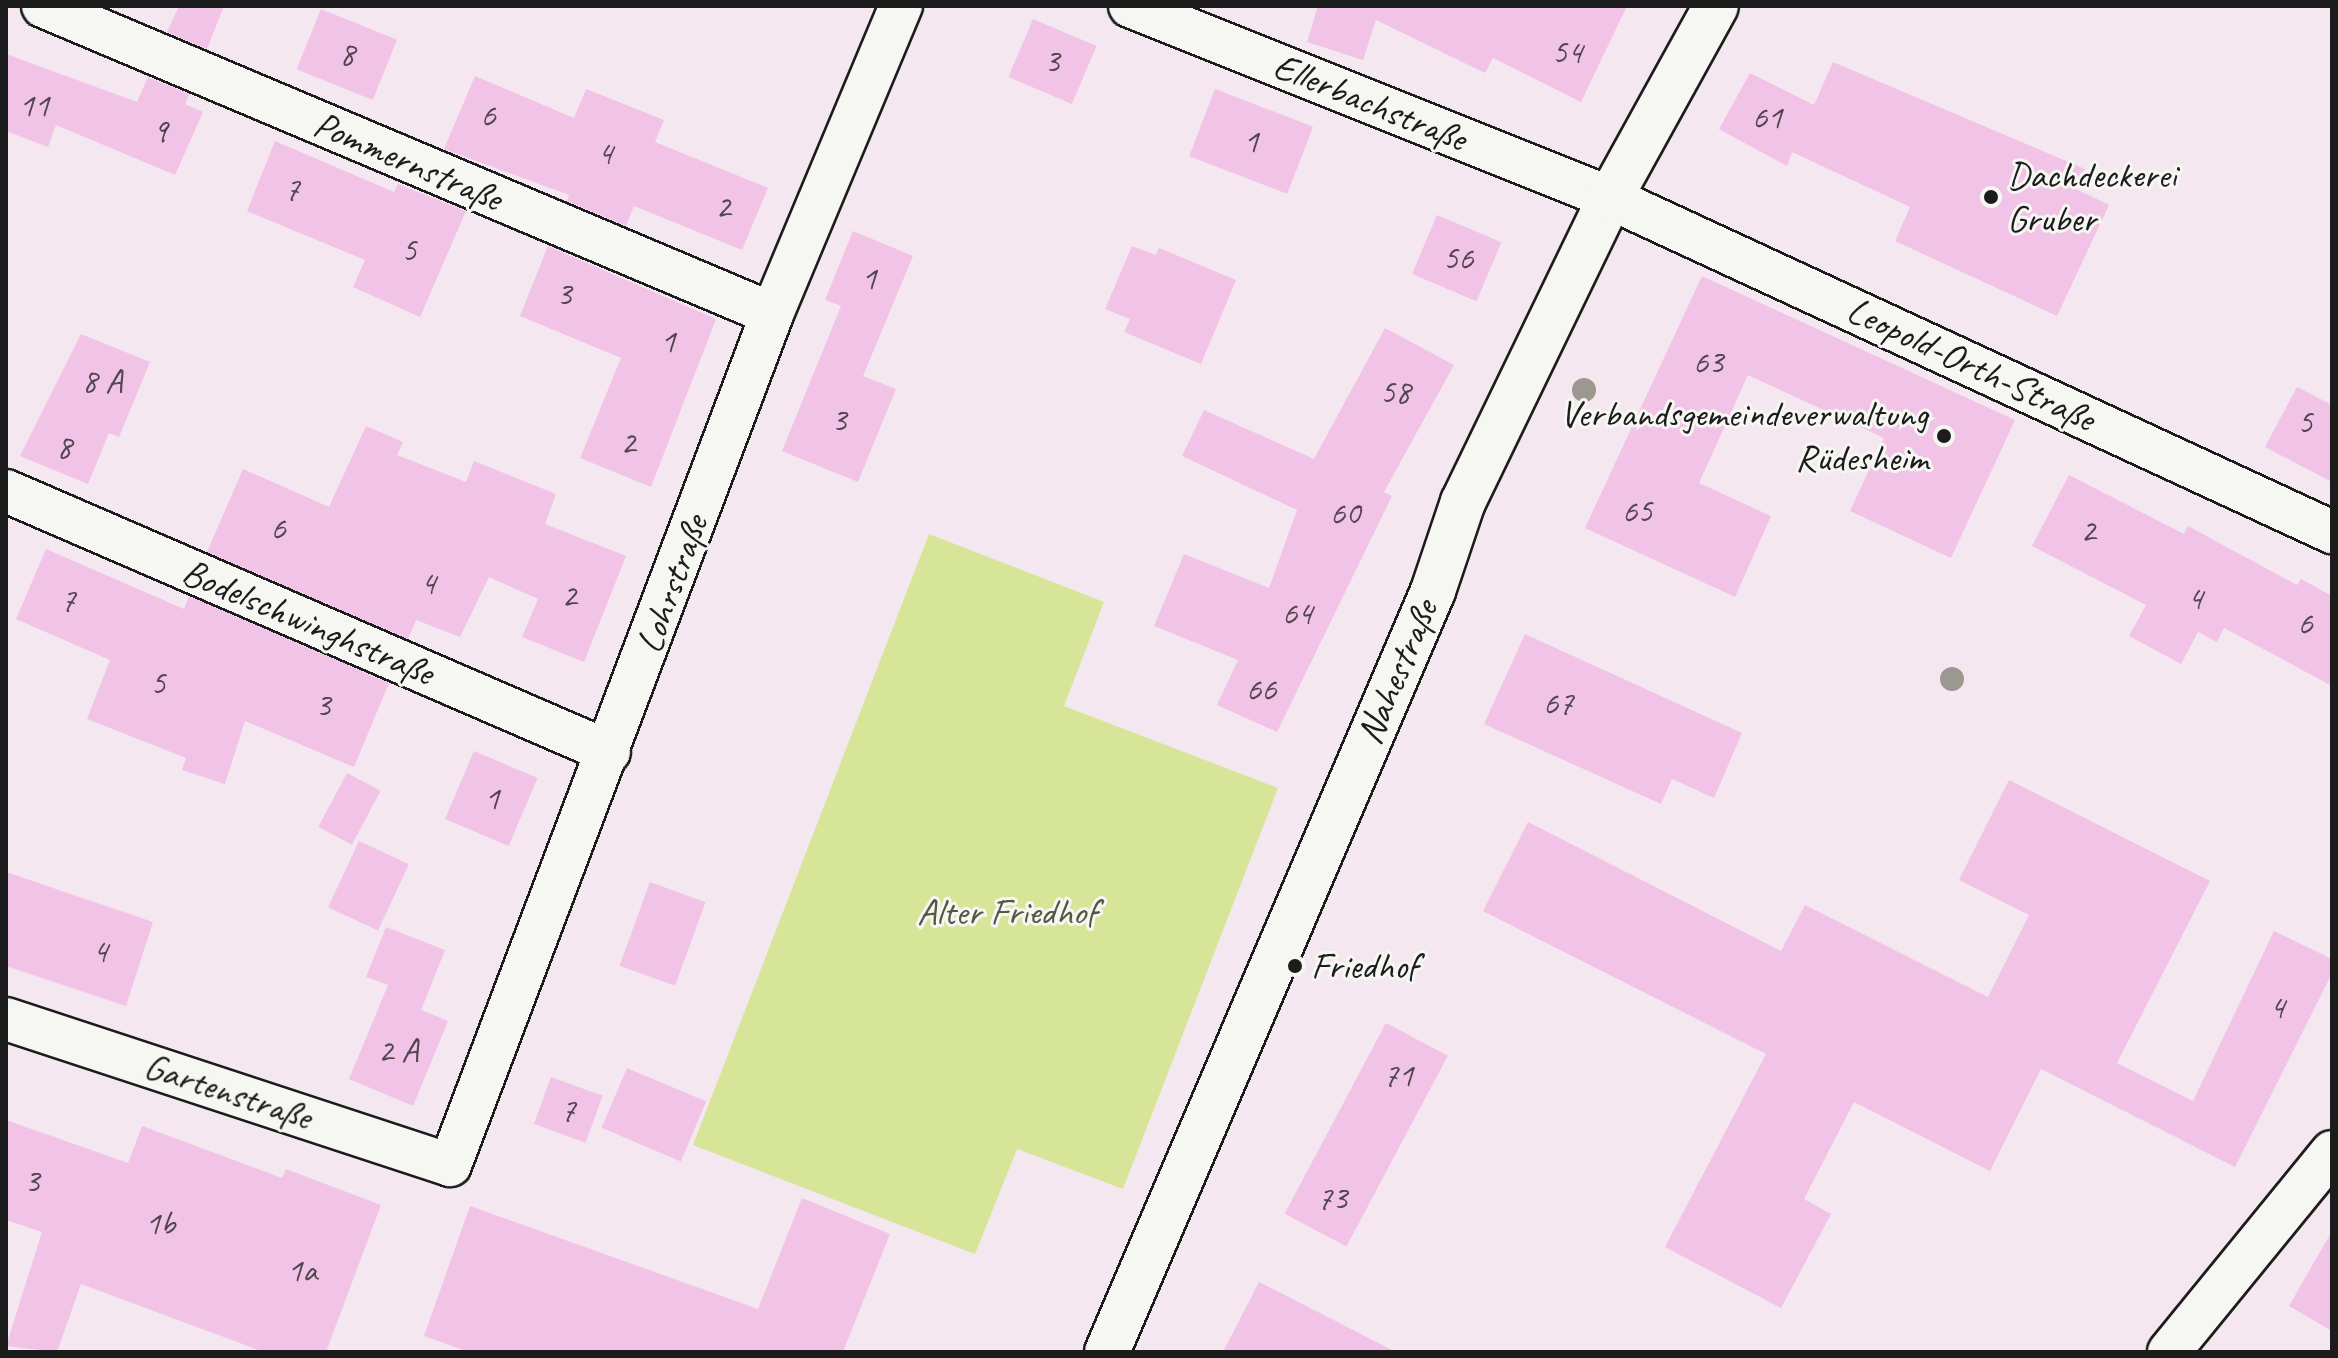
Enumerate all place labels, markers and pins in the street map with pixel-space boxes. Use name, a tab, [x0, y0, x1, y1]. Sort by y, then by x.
place label: Dachdeckerei Gruber	[2007, 152, 2176, 242]
marker: Dachdeckerei Gruber	[1982, 188, 2000, 206]
place label: Verbandsgemeindeverwaltung Rüdesheim	[1560, 391, 1928, 480]
marker: Verbandsgemeindeverwaltung Rüdesheim	[1935, 427, 1953, 445]
place label: Friedhof	[1311, 943, 1418, 989]
marker: Friedhof	[1286, 957, 1304, 975]

